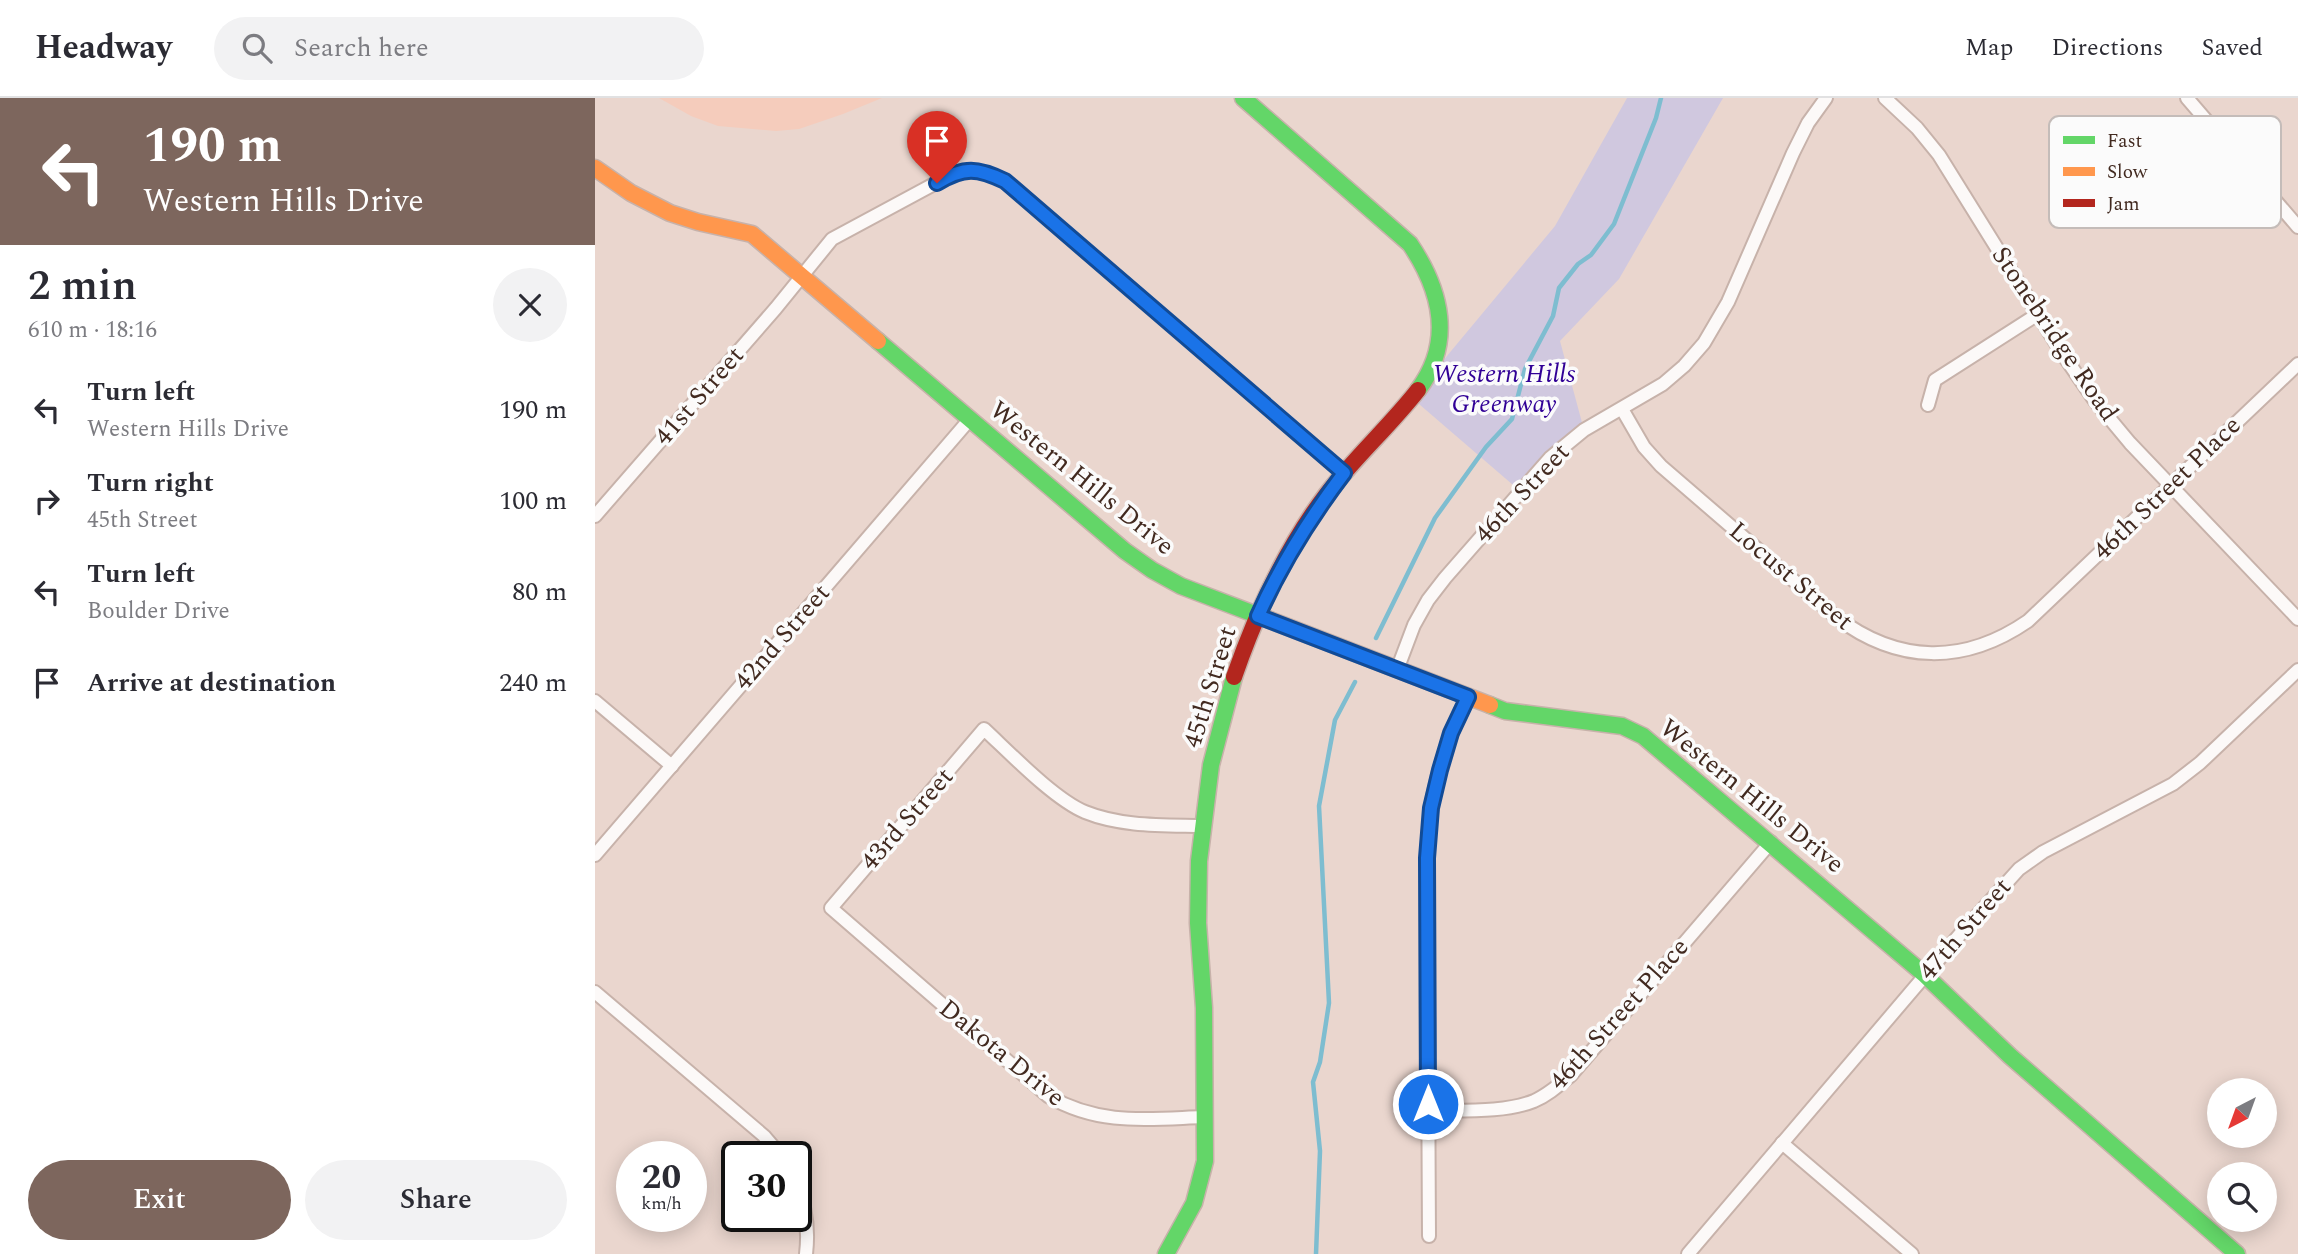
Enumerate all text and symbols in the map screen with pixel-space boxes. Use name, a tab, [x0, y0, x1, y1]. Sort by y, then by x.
search box	[214, 17, 704, 80]
text: Headway	[35, 23, 172, 73]
text: Search here	[294, 28, 429, 68]
icon: search	[238, 29, 276, 67]
text: Map	[1965, 30, 2013, 66]
text: Directions	[2051, 30, 2163, 66]
text: Saved	[2201, 30, 2263, 66]
text: 190 m	[143, 109, 282, 184]
pin	[907, 111, 967, 183]
legend	[2049, 116, 2281, 228]
icon: arrive	[918, 122, 956, 160]
icon: left	[28, 126, 119, 217]
text: Fast	[2107, 127, 2143, 156]
text: Slow	[2107, 158, 2148, 187]
text: Western Hills Drive	[143, 177, 424, 226]
text: Jam	[2107, 190, 2139, 219]
street label: Stonebridge Road	[1981, 238, 2129, 430]
text: 2 min	[28, 255, 137, 318]
button: close	[493, 268, 567, 342]
text: 610 m · 18:16	[28, 313, 157, 348]
street label: 41st Street	[644, 337, 754, 455]
park label: Western Hills Greenway	[1433, 354, 1575, 424]
text: Turn left	[87, 372, 195, 412]
text: 190 m	[499, 390, 567, 430]
icon: left	[28, 391, 66, 429]
street label: Western Hills Drive	[981, 391, 1183, 565]
street label: 46th Street Place	[2083, 406, 2251, 570]
text: Western Hills Drive	[87, 412, 289, 447]
street label: 46th Street	[1465, 434, 1579, 552]
text: Turn right	[87, 463, 214, 503]
text: 100 m	[499, 481, 567, 521]
icon: right	[28, 482, 66, 520]
text: 45th Street	[87, 503, 198, 538]
street label: Locust Street	[1720, 512, 1862, 640]
text: Turn left	[87, 554, 195, 594]
text: 80 m	[512, 572, 567, 612]
icon: left	[28, 573, 66, 611]
street label: 42nd Street	[724, 575, 840, 699]
text: Boulder Drive	[87, 594, 230, 629]
street label: 45th Street	[1173, 621, 1247, 753]
text: Arrive at destination	[87, 663, 336, 703]
text: 240 m	[499, 663, 567, 703]
icon: arrive	[28, 664, 66, 702]
street label: Western Hills Drive	[1651, 709, 1853, 883]
street label: 43rd Street	[851, 758, 963, 880]
street label: 47th Street	[1909, 869, 2021, 989]
street label: 46th Street Place	[1539, 929, 1699, 1099]
street label: Dakota Drive	[930, 989, 1074, 1117]
position arrow	[1391, 1067, 1465, 1141]
north arrow	[2207, 1078, 2277, 1148]
map controls	[2207, 1078, 2277, 1232]
speed limit sign: 30	[721, 1141, 812, 1232]
text: 20	[642, 1151, 681, 1204]
button: Exit	[28, 1160, 291, 1240]
button: Share	[305, 1160, 567, 1240]
button: search	[2207, 1162, 2277, 1232]
text: km/h	[641, 1190, 682, 1217]

